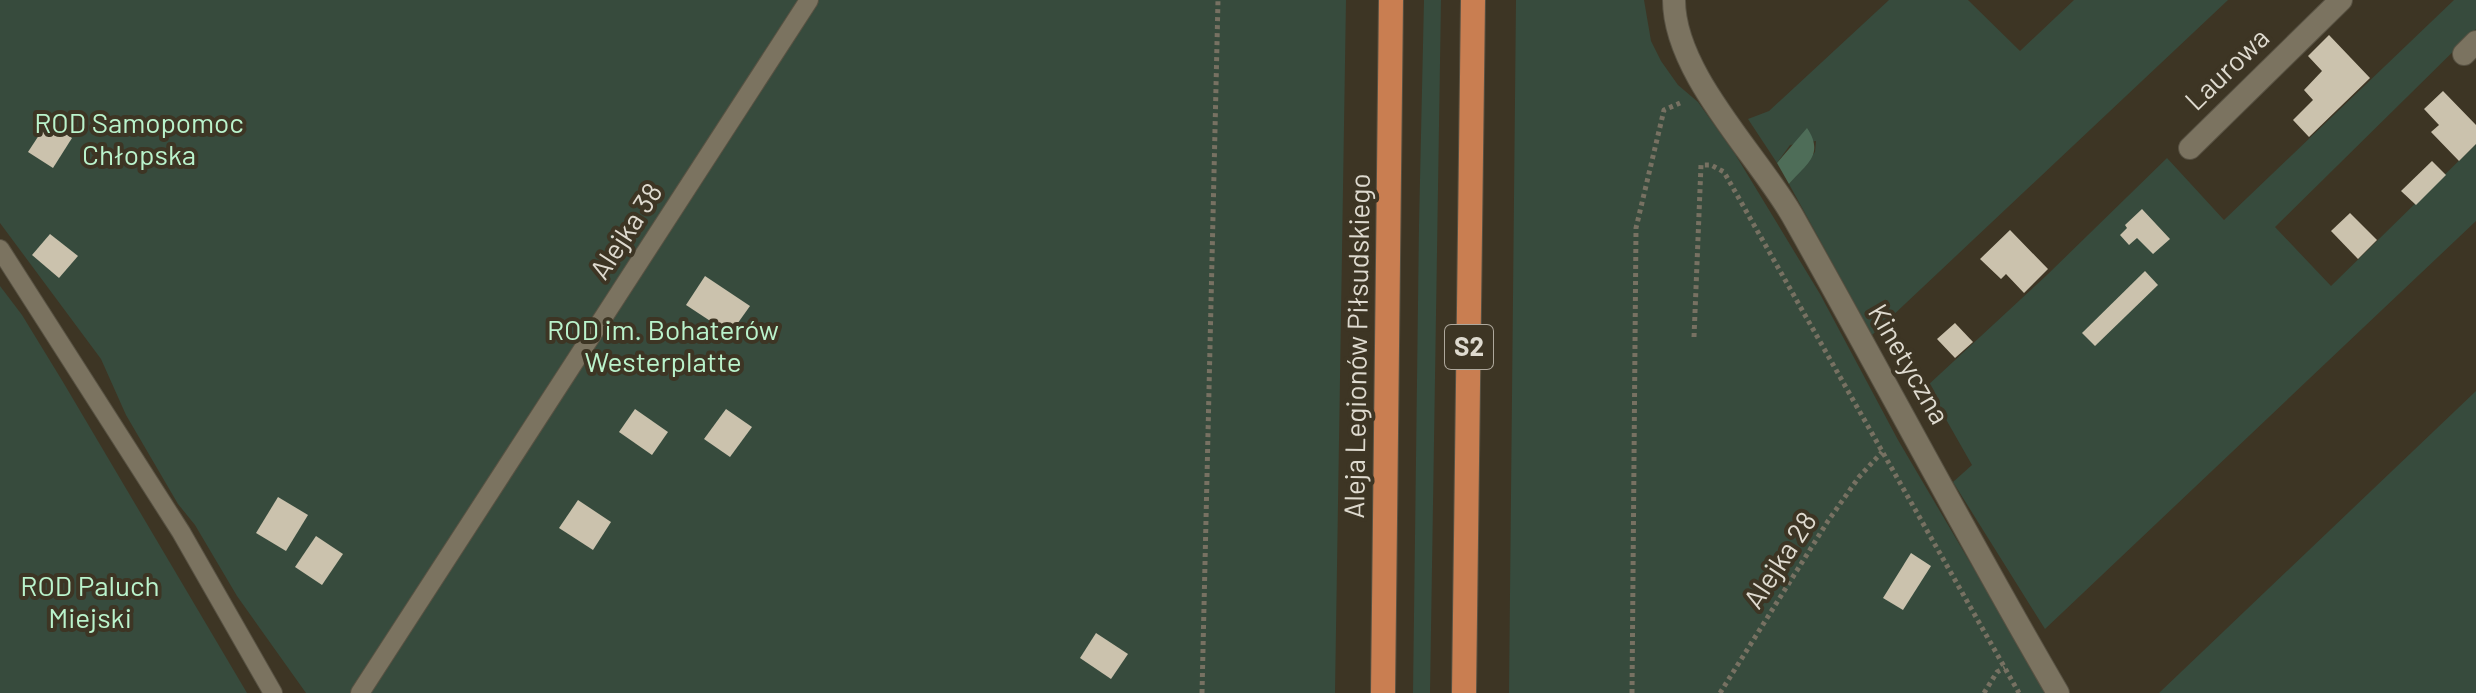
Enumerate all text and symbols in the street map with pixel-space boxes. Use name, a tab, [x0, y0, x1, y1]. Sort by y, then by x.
street label: Laurowa	[2177, 20, 2276, 117]
park label: ROD Samopomoc Chłopska	[34, 105, 244, 171]
street label: Aleja Legionów Piłsudskiego	[1336, 173, 1376, 519]
street label: Alejka 38	[582, 176, 669, 285]
street label: Kinetyczna	[1862, 297, 1958, 430]
park label: ROD im. Bohaterów Westerplatte	[547, 312, 779, 378]
road number: S2	[1445, 325, 1493, 369]
street label: Alejka 28	[1735, 505, 1823, 614]
park label: ROD Paluch Miejski	[20, 568, 160, 634]

